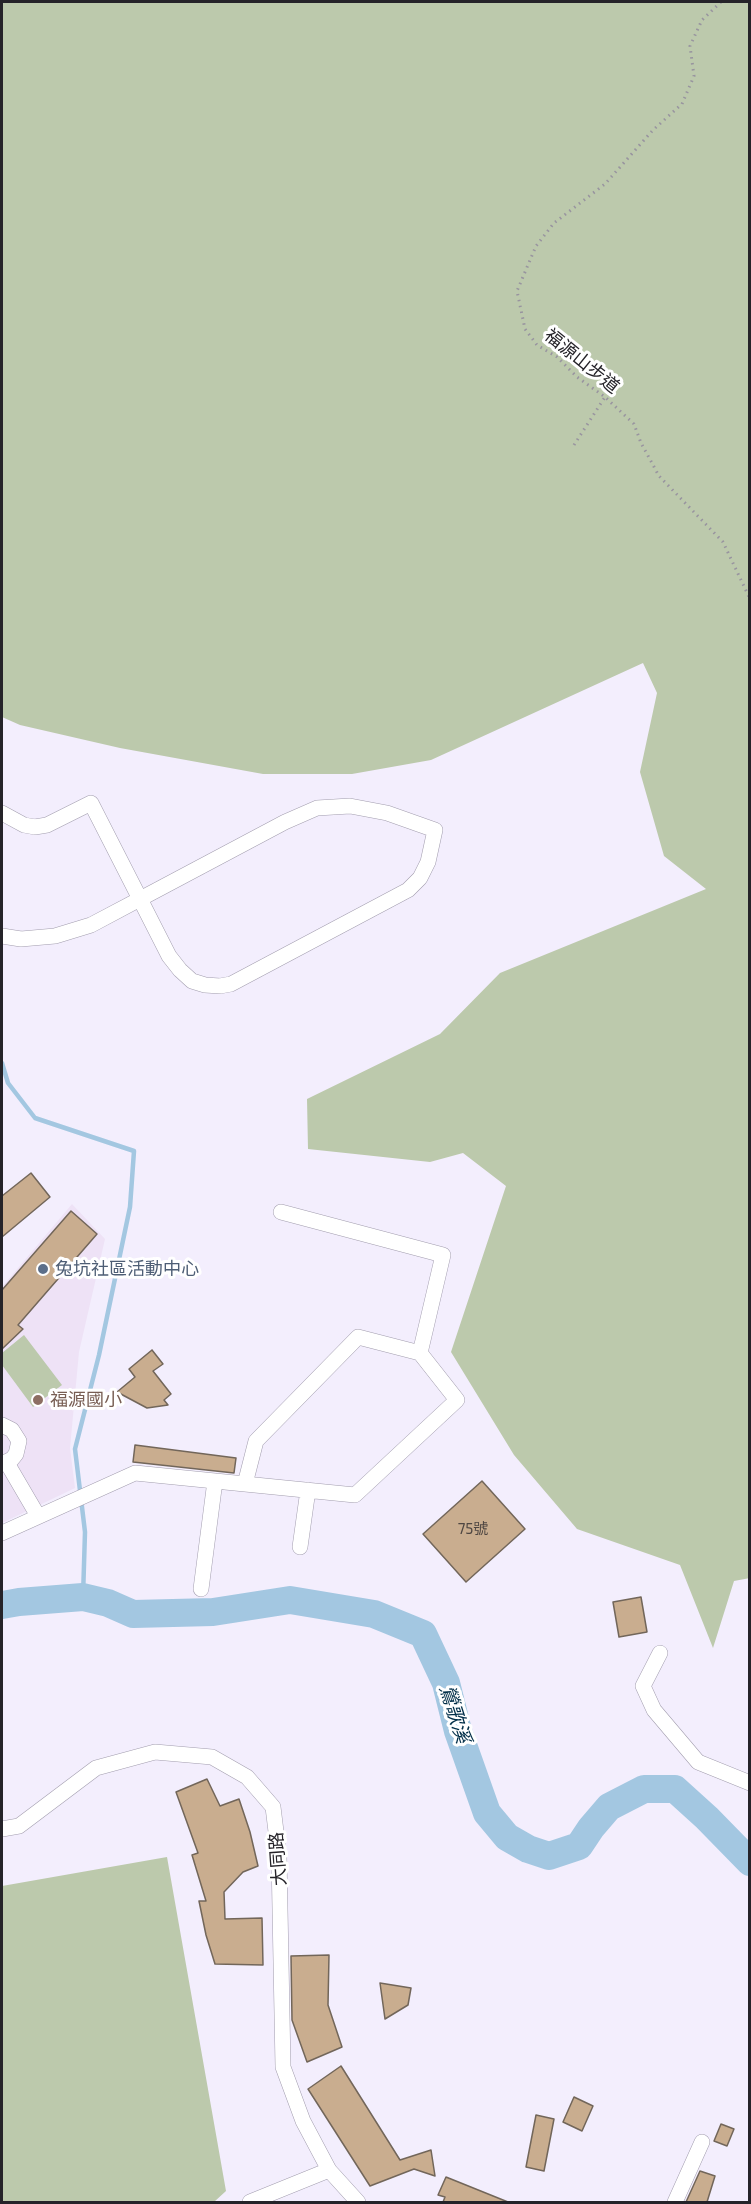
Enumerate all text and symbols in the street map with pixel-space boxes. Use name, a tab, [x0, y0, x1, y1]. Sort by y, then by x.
street label: 福源山步道	[540, 324, 624, 398]
place label: 兔坑社區活動中心	[55, 1258, 199, 1280]
marker: 兔坑社區活動中心	[36, 1262, 50, 1276]
place label: 福源國小	[50, 1389, 122, 1411]
marker: 福源國小	[31, 1393, 45, 1407]
house number: 75號	[458, 1520, 488, 1538]
water label: 鶯歌溪	[434, 1682, 476, 1746]
street label: 大同路	[265, 1831, 291, 1887]

